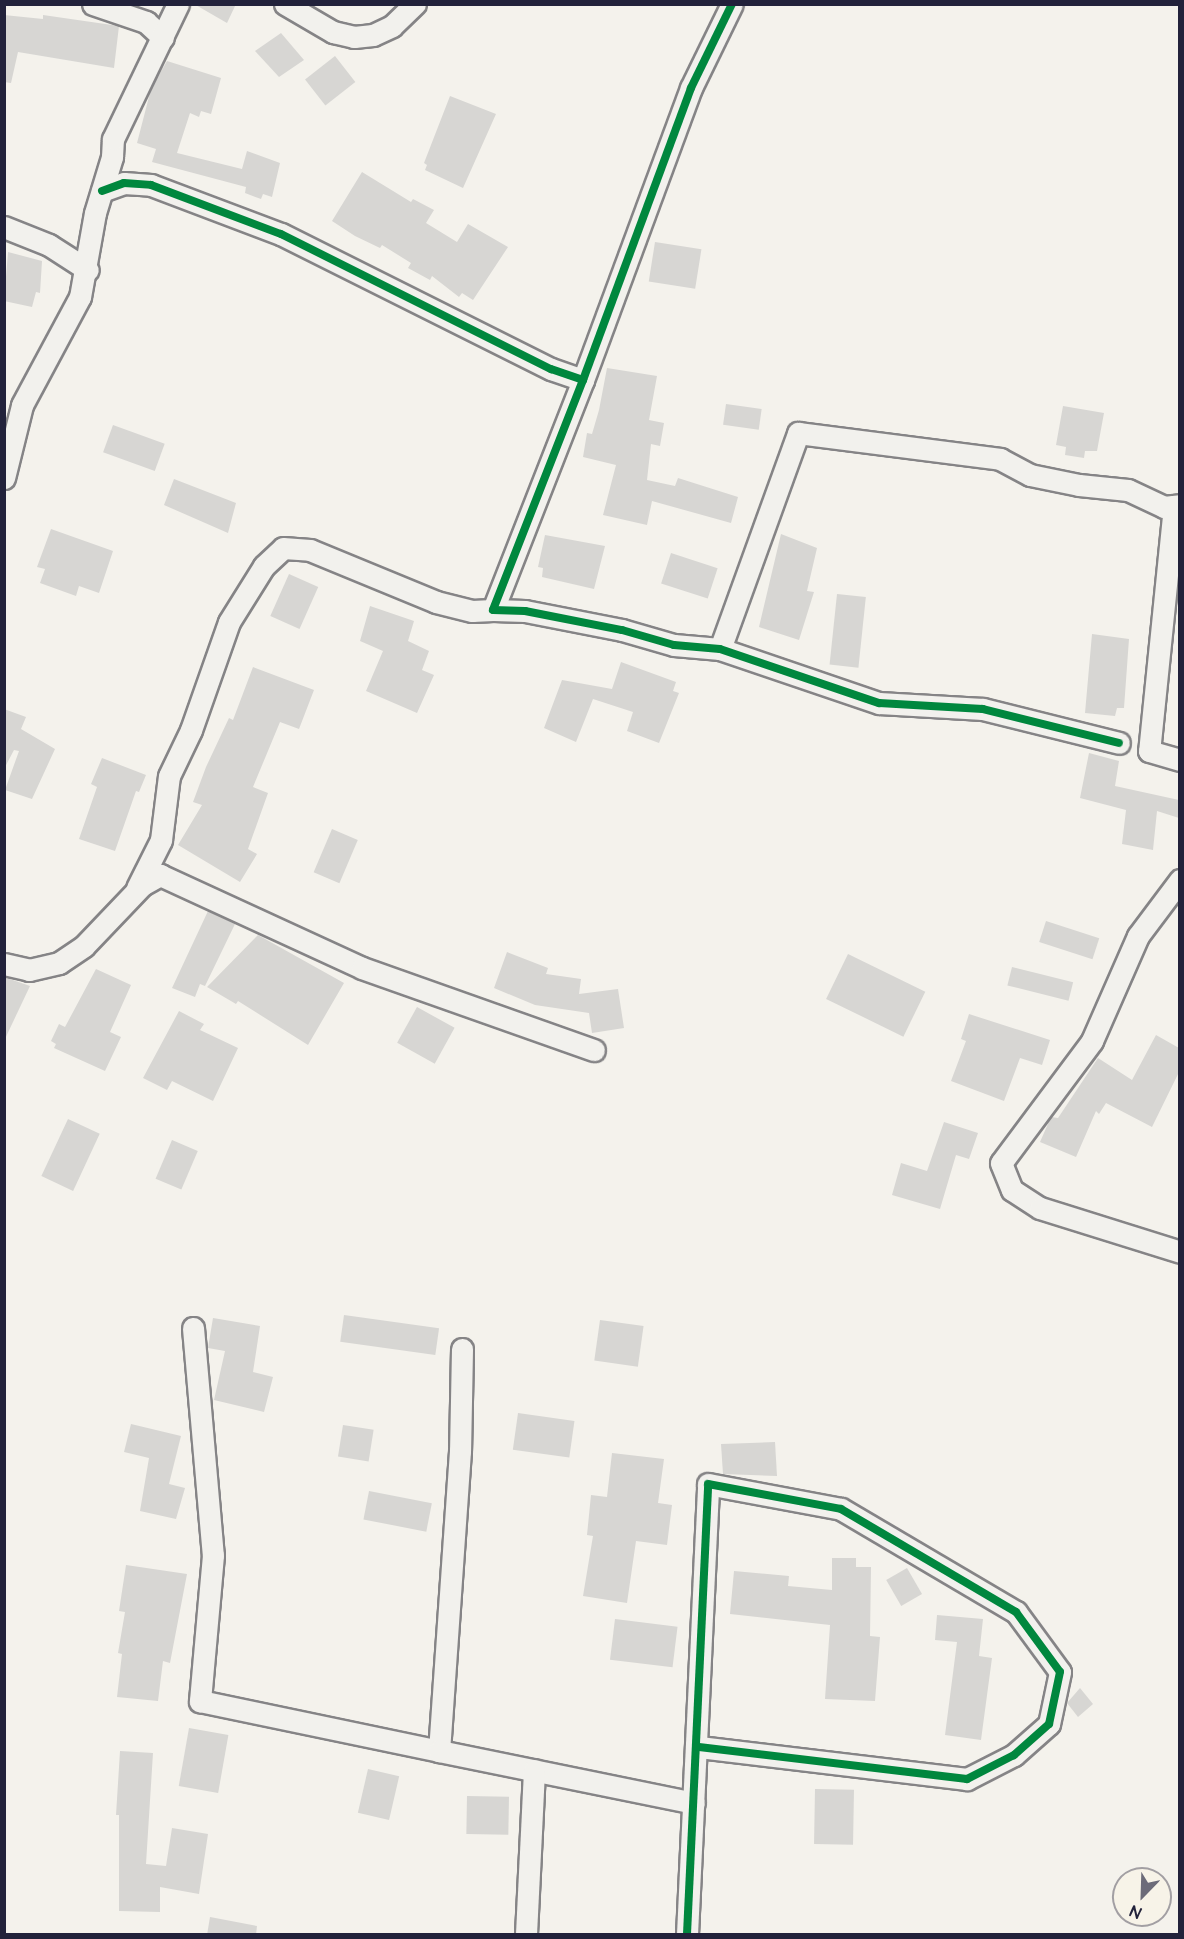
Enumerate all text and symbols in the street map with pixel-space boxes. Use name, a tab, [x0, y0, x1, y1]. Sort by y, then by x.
north arrow	[1112, 1867, 1172, 1927]
text: N	[1127, 1900, 1145, 1924]

